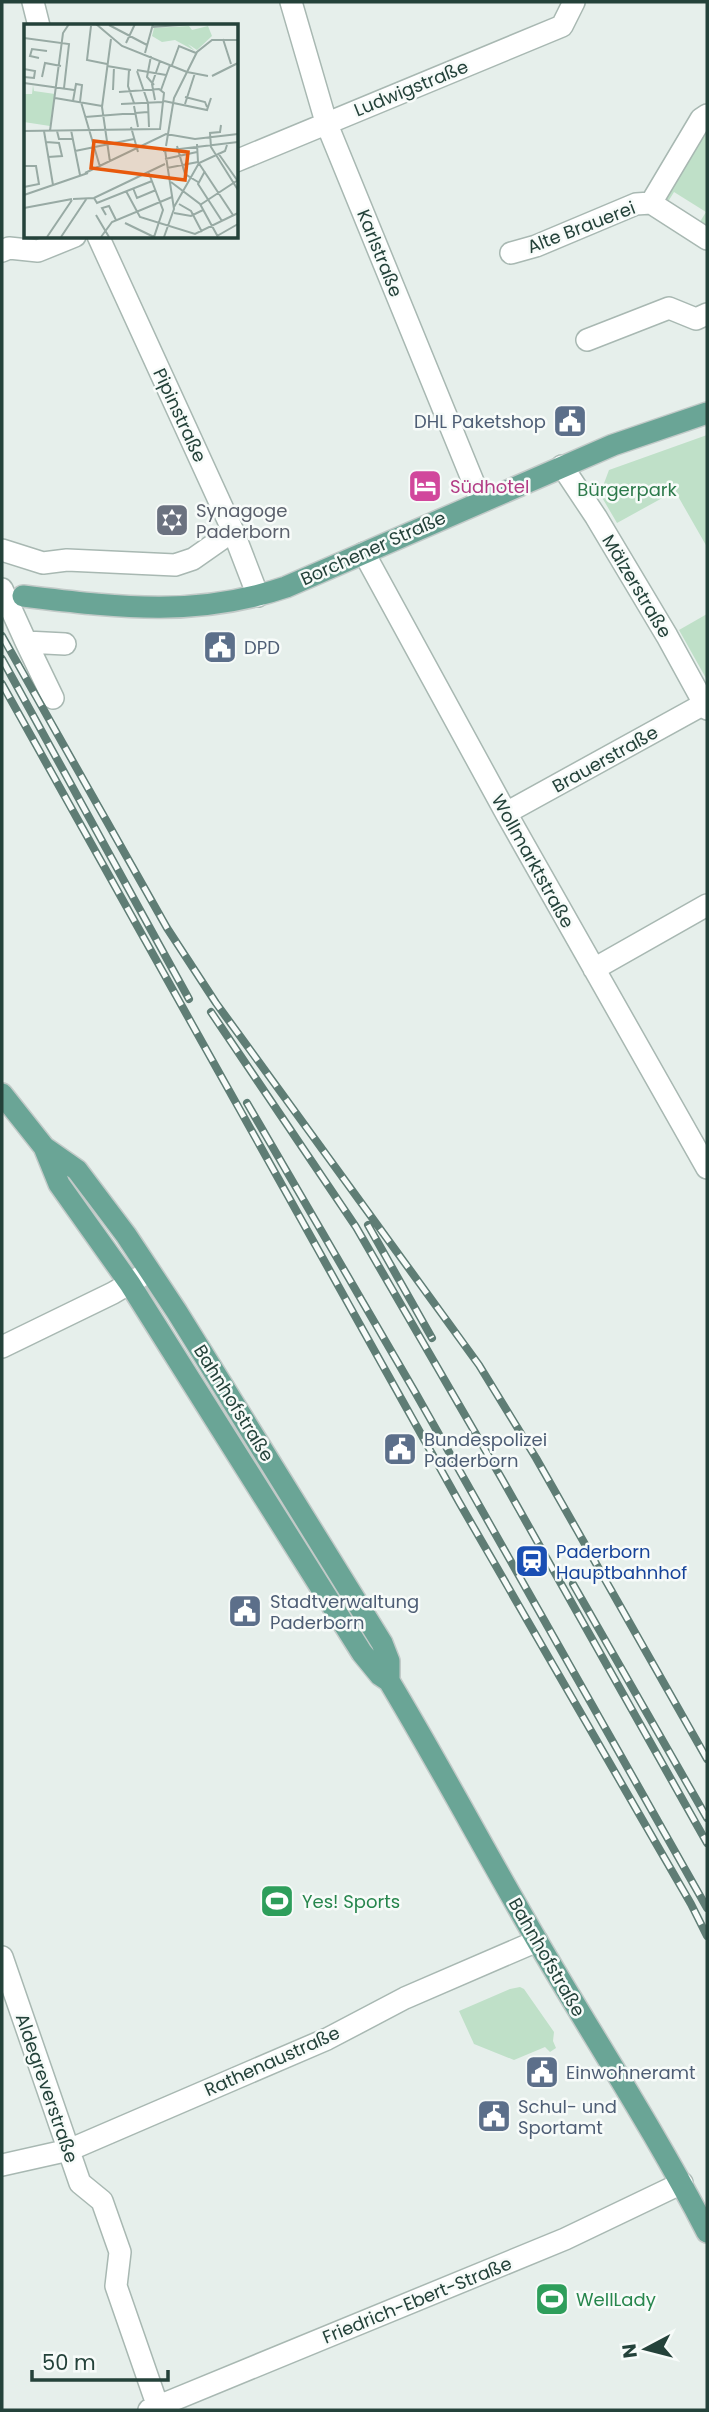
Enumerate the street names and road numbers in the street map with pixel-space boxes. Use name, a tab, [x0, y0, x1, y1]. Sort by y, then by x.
street label: Ludwigstraße	[350, 54, 472, 122]
street label: Alte Brauerei	[523, 195, 639, 259]
street label: Karlstraße	[351, 206, 409, 300]
street label: Pipinstraße	[147, 364, 213, 466]
street label: Borchener Straße	[296, 505, 450, 591]
street label: Mälzerstraße	[596, 530, 678, 642]
street label: Brauerstraße	[548, 720, 662, 798]
street label: Wollmarktstraße	[486, 790, 580, 932]
street label: Bahnhofstraße	[188, 1340, 280, 1466]
street label: Bahnhofstraße	[503, 1893, 591, 2021]
street label: Aldegreverstraße	[10, 2010, 84, 2166]
street label: Rathenaustraße	[200, 2020, 344, 2102]
street label: Friedrich-Ebert-Straße	[319, 2251, 515, 2349]

